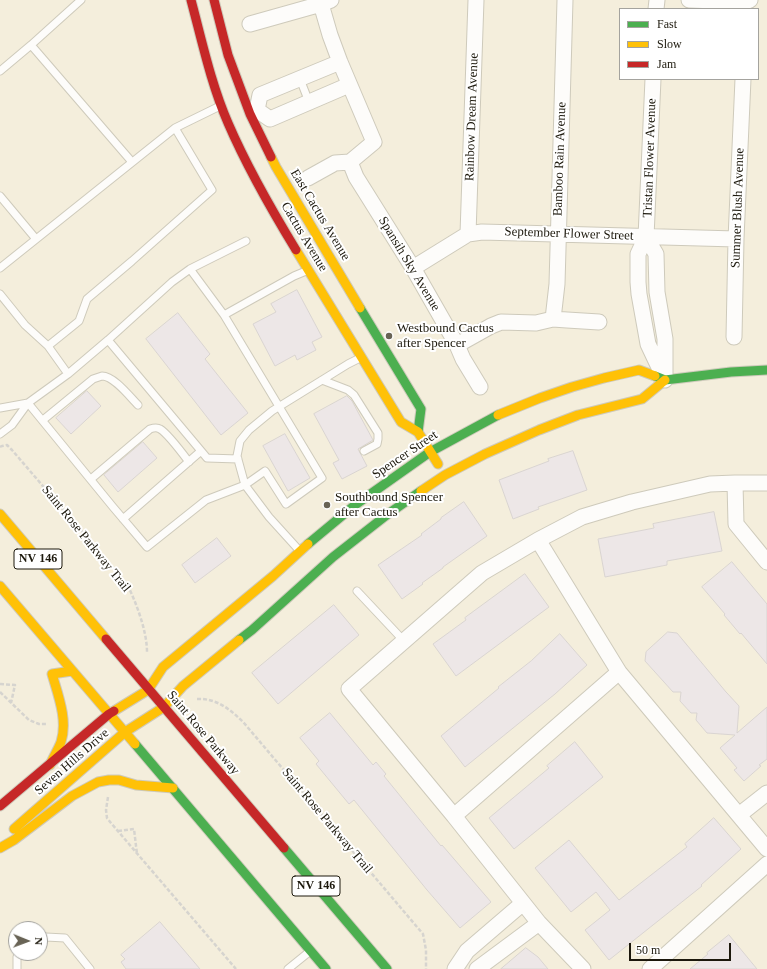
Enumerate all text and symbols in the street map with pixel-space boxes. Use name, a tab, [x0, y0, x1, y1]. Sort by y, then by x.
legend	[619, 8, 759, 80]
text: Fast	[657, 17, 677, 31]
text: Slow	[657, 37, 682, 51]
street label: Rainbow Dream Avenue	[462, 53, 482, 181]
text: Jam	[657, 57, 676, 71]
street label: Tristan Flower Avenue	[640, 98, 660, 218]
street label: Bamboo Rain Avenue	[550, 101, 570, 217]
street label: Summer Blush Avenue	[728, 148, 748, 268]
street label: East Cactus Avenue	[287, 167, 353, 263]
street label: Cactus Avenue	[277, 200, 331, 274]
street label: Spansih Sky Avenue	[375, 214, 443, 314]
street label: September Flower Street	[504, 224, 634, 244]
place label: Westbound Cactus after Spencer	[397, 321, 494, 352]
marker: Westbound Cactus after Spencer	[384, 331, 394, 341]
street label: Spencer Street	[369, 427, 441, 483]
street label: Saint Rose Parkway Trail	[38, 483, 134, 595]
place label: Southbound Spencer after Cactus	[335, 490, 443, 521]
marker: Southbound Spencer after Cactus	[322, 500, 332, 510]
road number: NV 146	[14, 549, 62, 569]
street label: Saint Rose Parkway	[163, 688, 243, 778]
street label: Seven Hills Drive	[32, 726, 112, 798]
street label: Saint Rose Parkway Trail	[278, 765, 376, 877]
road number: NV 146	[292, 876, 340, 896]
north arrow	[8, 921, 48, 961]
scale bar	[631, 935, 733, 961]
text: N	[33, 937, 45, 945]
text: 50 m	[636, 943, 660, 957]

